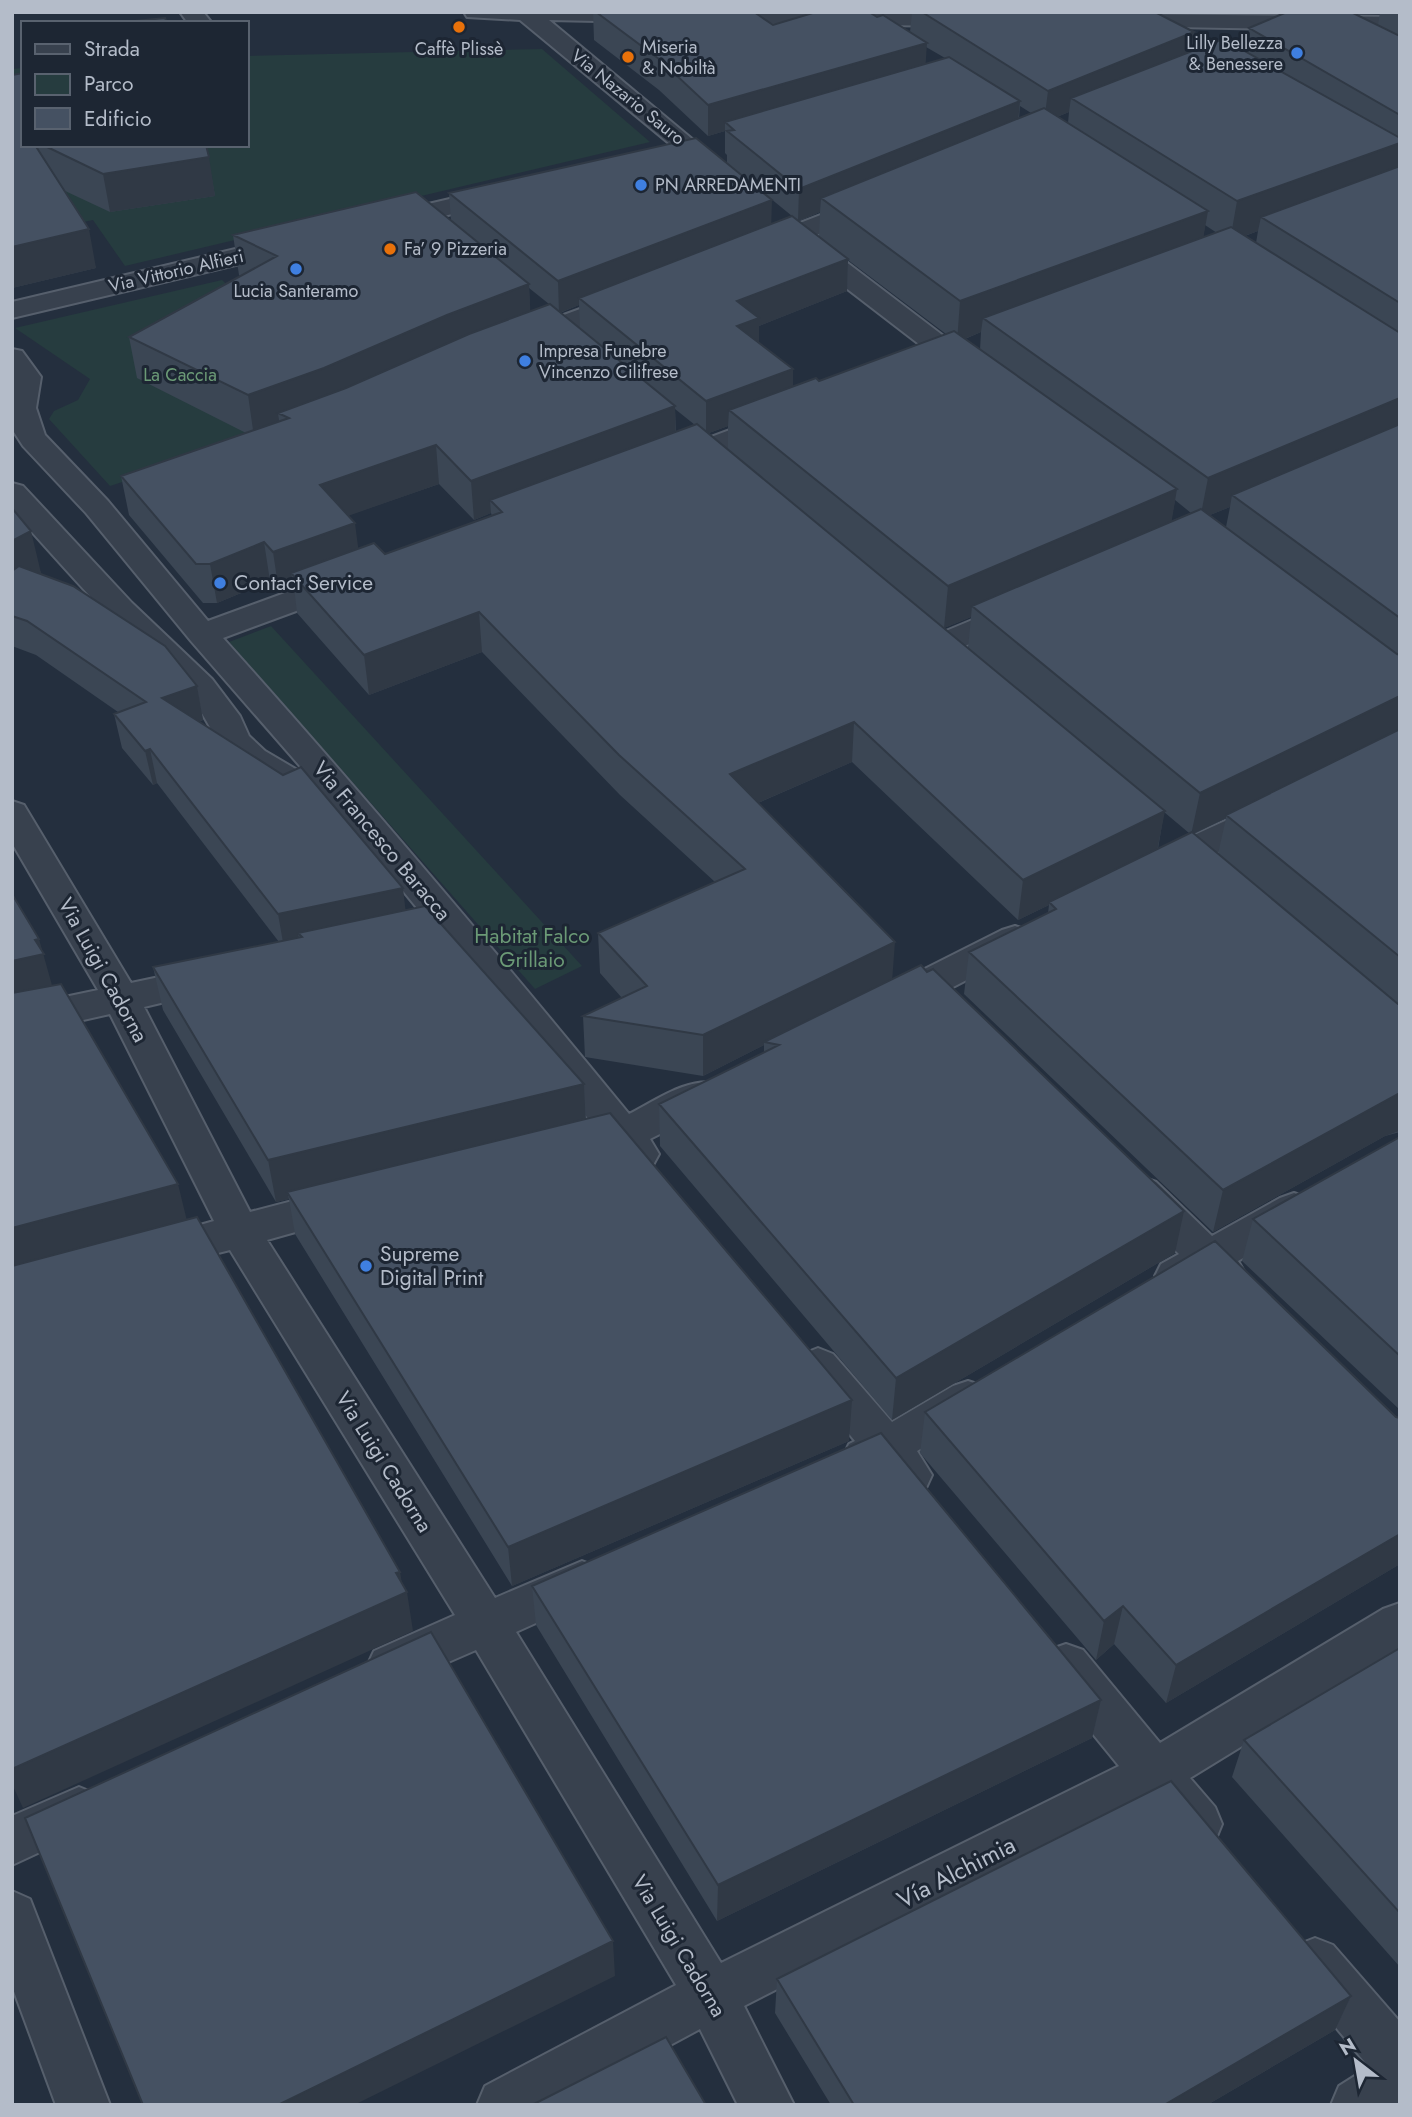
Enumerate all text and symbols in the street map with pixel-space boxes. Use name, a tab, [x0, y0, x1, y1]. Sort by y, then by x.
marker: Caffè Plissè	[451, 19, 467, 35]
legend	[21, 21, 248, 147]
place label: Lilly Bellezza & Benessere	[1186, 30, 1283, 77]
text: Strada	[84, 34, 140, 64]
place label: Miseria & Nobiltà	[642, 34, 715, 81]
place label: Caffè Plissè	[415, 36, 503, 62]
street label: Via Nazario Sauro	[565, 43, 691, 151]
marker: Lilly Bellezza & Benessere	[1289, 45, 1305, 61]
marker: Miseria & Nobiltà	[620, 49, 636, 65]
text: Parco	[84, 69, 133, 99]
text: Edificio	[84, 104, 151, 134]
place label: PN ARREDAMENTI	[655, 172, 801, 198]
marker: PN ARREDAMENTI	[633, 177, 649, 193]
place label: Fa’ 9 Pizzeria	[404, 236, 507, 262]
marker: Fa’ 9 Pizzeria	[382, 241, 398, 257]
street label: Via Vittorio Alfieri	[106, 243, 246, 299]
marker: Lucia Santeramo	[288, 261, 304, 277]
place label: Lucia Santeramo	[234, 278, 359, 304]
place label: Impresa Funebre Vincenzo Cilifrese	[539, 338, 678, 385]
marker: Impresa Funebre Vincenzo Cilifrese	[517, 353, 533, 369]
park label: La Caccia	[143, 362, 217, 388]
place label: Contact Service	[234, 568, 373, 598]
marker: Contact Service	[212, 575, 228, 591]
street label: Via Francesco Baracca	[306, 755, 458, 927]
street label: Via Luigi Cadorna	[51, 892, 155, 1048]
park label: Habitat Falco Grillaio	[474, 921, 590, 975]
place label: Supreme Digital Print	[380, 1239, 483, 1293]
marker: Supreme Digital Print	[358, 1258, 374, 1274]
street label: Via Luigi Cadorna	[329, 1386, 439, 1538]
street label: Vía Alchimia	[891, 1827, 1021, 1917]
street label: Via Luigi Cadorna	[625, 1869, 733, 2023]
north arrow	[1321, 2026, 1391, 2096]
text: N	[1334, 2031, 1361, 2062]

